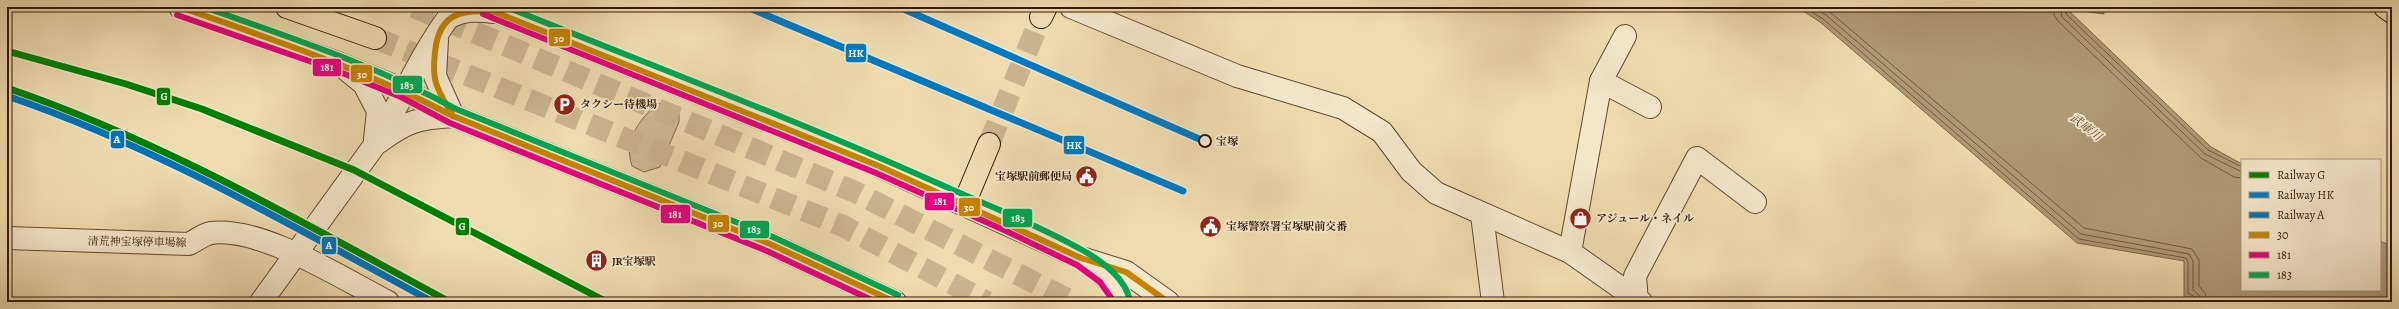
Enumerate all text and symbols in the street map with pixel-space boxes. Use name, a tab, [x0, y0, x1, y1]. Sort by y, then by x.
line badge: 30	[548, 28, 571, 47]
text: 30	[554, 31, 565, 46]
line badge: HK	[845, 43, 867, 63]
text: HK	[848, 46, 864, 61]
line badge: 181	[312, 58, 342, 77]
text: 181	[320, 60, 334, 75]
line badge: 30	[350, 64, 373, 83]
text: 30	[357, 67, 368, 82]
line badge: 183	[392, 75, 423, 94]
text: 183	[400, 78, 414, 93]
line badge: G	[156, 87, 171, 106]
text: G	[160, 89, 168, 104]
parking icon: タクシー待機場	[552, 91, 578, 117]
place label: タクシー待機場	[580, 97, 657, 112]
water label: 武庫川	[2067, 110, 2107, 146]
line badge: A	[110, 130, 125, 149]
text: A	[113, 132, 121, 147]
marker: 宝塚	[1198, 134, 1212, 148]
place label: 宝塚	[1216, 134, 1239, 149]
line badge: HK	[1063, 135, 1085, 155]
text: HK	[1066, 138, 1082, 153]
legend	[2241, 159, 2381, 291]
public building icon: 宝塚駅前郵便局	[1074, 163, 1100, 189]
text: Railway G	[2277, 167, 2325, 183]
place label: 宝塚駅前郵便局	[995, 169, 1072, 184]
text: Railway HK	[2277, 187, 2334, 203]
line badge: 181	[924, 192, 955, 211]
text: 181	[933, 194, 947, 209]
line badge: 30	[958, 197, 981, 217]
text: 30	[964, 200, 975, 215]
line badge: 181	[660, 204, 691, 224]
shop icon: アジュール・ネイル	[1568, 205, 1594, 231]
text: 181	[668, 207, 682, 222]
text: Railway A	[2277, 207, 2325, 223]
line badge: 183	[1002, 208, 1033, 228]
text: 183	[1011, 211, 1025, 226]
place label: アジュール・ネイル	[1596, 211, 1694, 226]
public building icon: 宝塚警察署宝塚駅前交番	[1197, 213, 1223, 239]
line badge: 30	[707, 214, 730, 233]
text: 30	[713, 216, 724, 231]
line badge: G	[455, 217, 470, 236]
text: G	[458, 219, 466, 234]
place label: 宝塚警察署宝塚駅前交番	[1226, 219, 1348, 234]
line badge: 183	[739, 220, 770, 239]
text: 183	[747, 222, 761, 237]
text: 30	[2277, 227, 2288, 243]
street label: 清荒神宝塚停車場線	[87, 234, 187, 250]
line badge: A	[321, 236, 337, 255]
text: A	[325, 238, 333, 253]
text: 181	[2277, 247, 2291, 263]
building icon: JR宝塚駅	[583, 248, 609, 274]
place label: JR宝塚駅	[612, 254, 656, 269]
text: 183	[2277, 267, 2292, 283]

